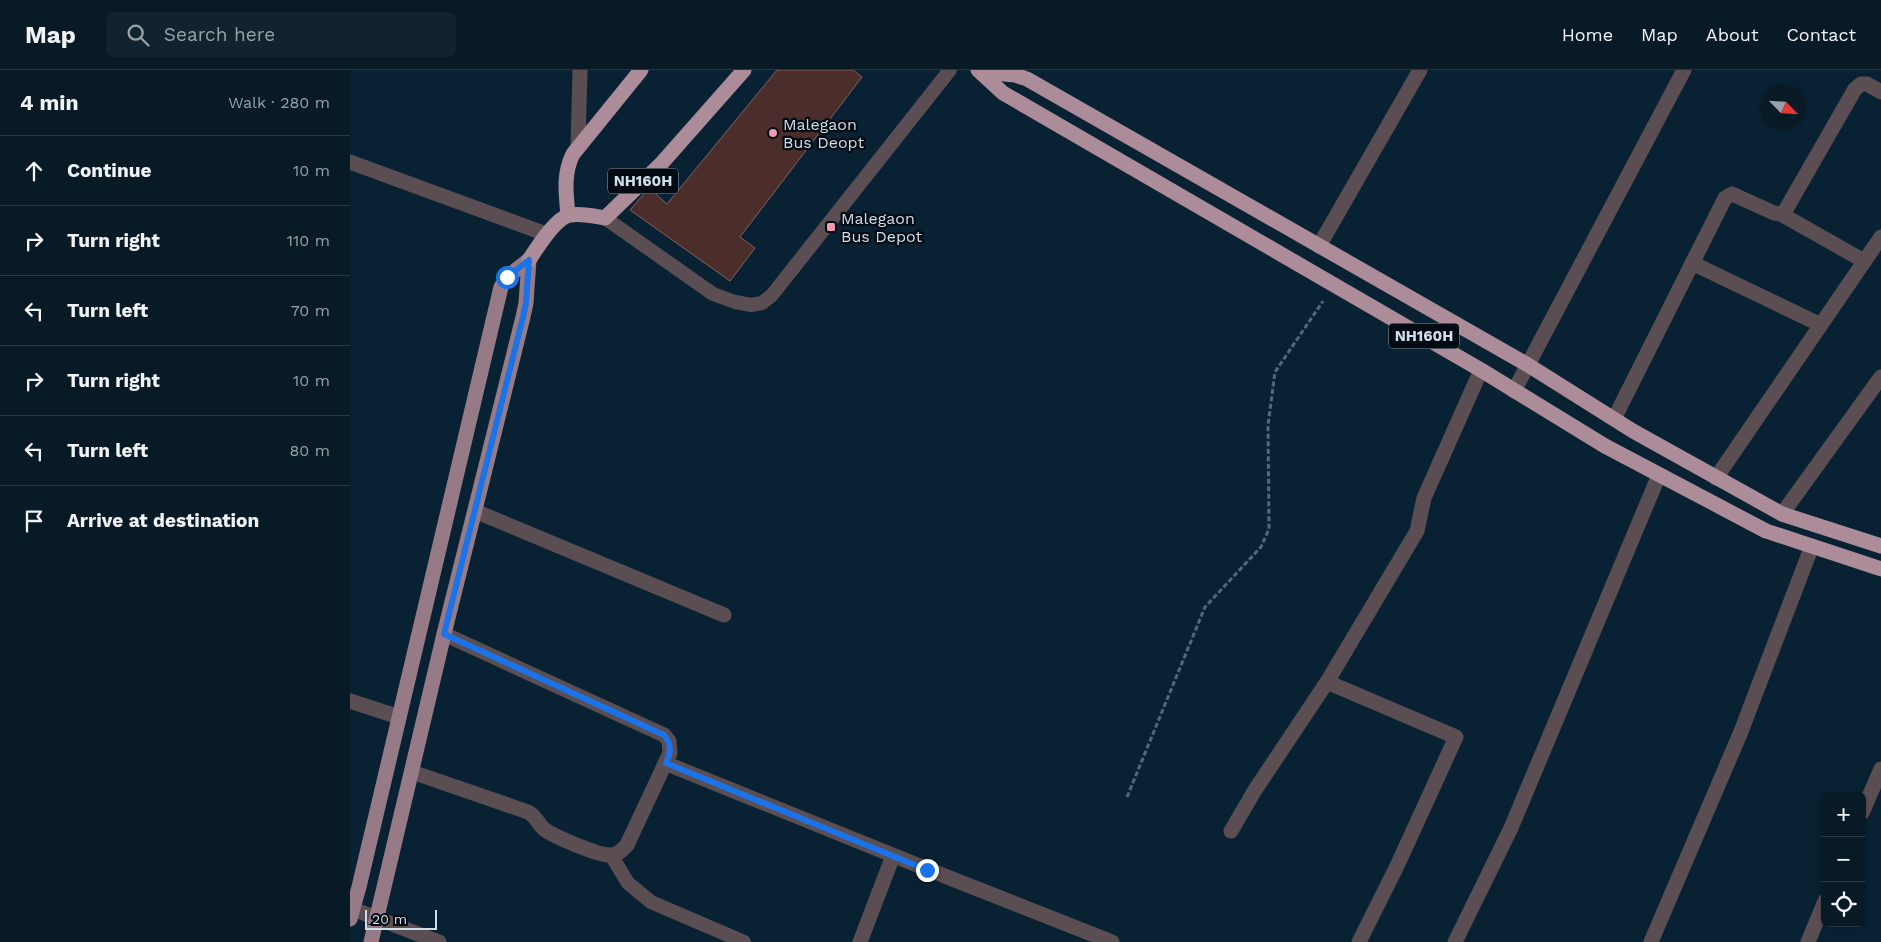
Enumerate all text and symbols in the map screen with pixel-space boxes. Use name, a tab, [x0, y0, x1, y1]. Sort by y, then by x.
search box	[106, 12, 456, 57]
text: Map	[25, 21, 76, 49]
icon: search	[124, 21, 152, 49]
text: Search here	[164, 23, 275, 46]
text: Home	[1562, 24, 1613, 45]
text: Map	[1641, 24, 1678, 45]
text: About	[1706, 24, 1758, 45]
text: Contact	[1786, 24, 1856, 45]
north arrow	[1761, 85, 1806, 130]
text: 4 min	[20, 90, 78, 115]
text: Walk · 280 m	[228, 93, 330, 112]
place label: Malegaon Bus Deopt	[783, 115, 864, 152]
marker: Malegaon Bus Deopt	[767, 127, 779, 139]
icon: ahead	[20, 157, 48, 185]
text: Continue	[67, 159, 151, 182]
text: 10 m	[293, 161, 330, 180]
road number: NH160H	[608, 168, 678, 194]
place label: Malegaon Bus Depot	[841, 209, 922, 246]
marker: Malegaon Bus Depot	[825, 221, 837, 233]
icon: right	[20, 227, 48, 255]
text: Turn right	[67, 229, 160, 252]
text: 110 m	[287, 231, 330, 250]
route start	[496, 266, 519, 289]
icon: left	[20, 297, 48, 325]
text: Turn left	[67, 299, 148, 322]
text: 70 m	[291, 301, 330, 320]
road number: NH160H	[1389, 324, 1459, 348]
icon: right	[20, 367, 48, 395]
text: Turn right	[67, 369, 160, 392]
text: 10 m	[293, 371, 330, 390]
icon: left	[20, 437, 48, 465]
text: Turn left	[67, 439, 148, 462]
text: 80 m	[289, 441, 330, 460]
icon: arrive	[20, 507, 48, 535]
text: Arrive at destination	[67, 509, 259, 532]
map controls	[1821, 792, 1866, 927]
button: +	[1821, 792, 1866, 837]
button: −	[1821, 837, 1866, 882]
route end	[916, 859, 939, 882]
button: locate	[1821, 882, 1866, 927]
scale bar	[365, 907, 438, 930]
text: 20 m	[372, 911, 407, 927]

